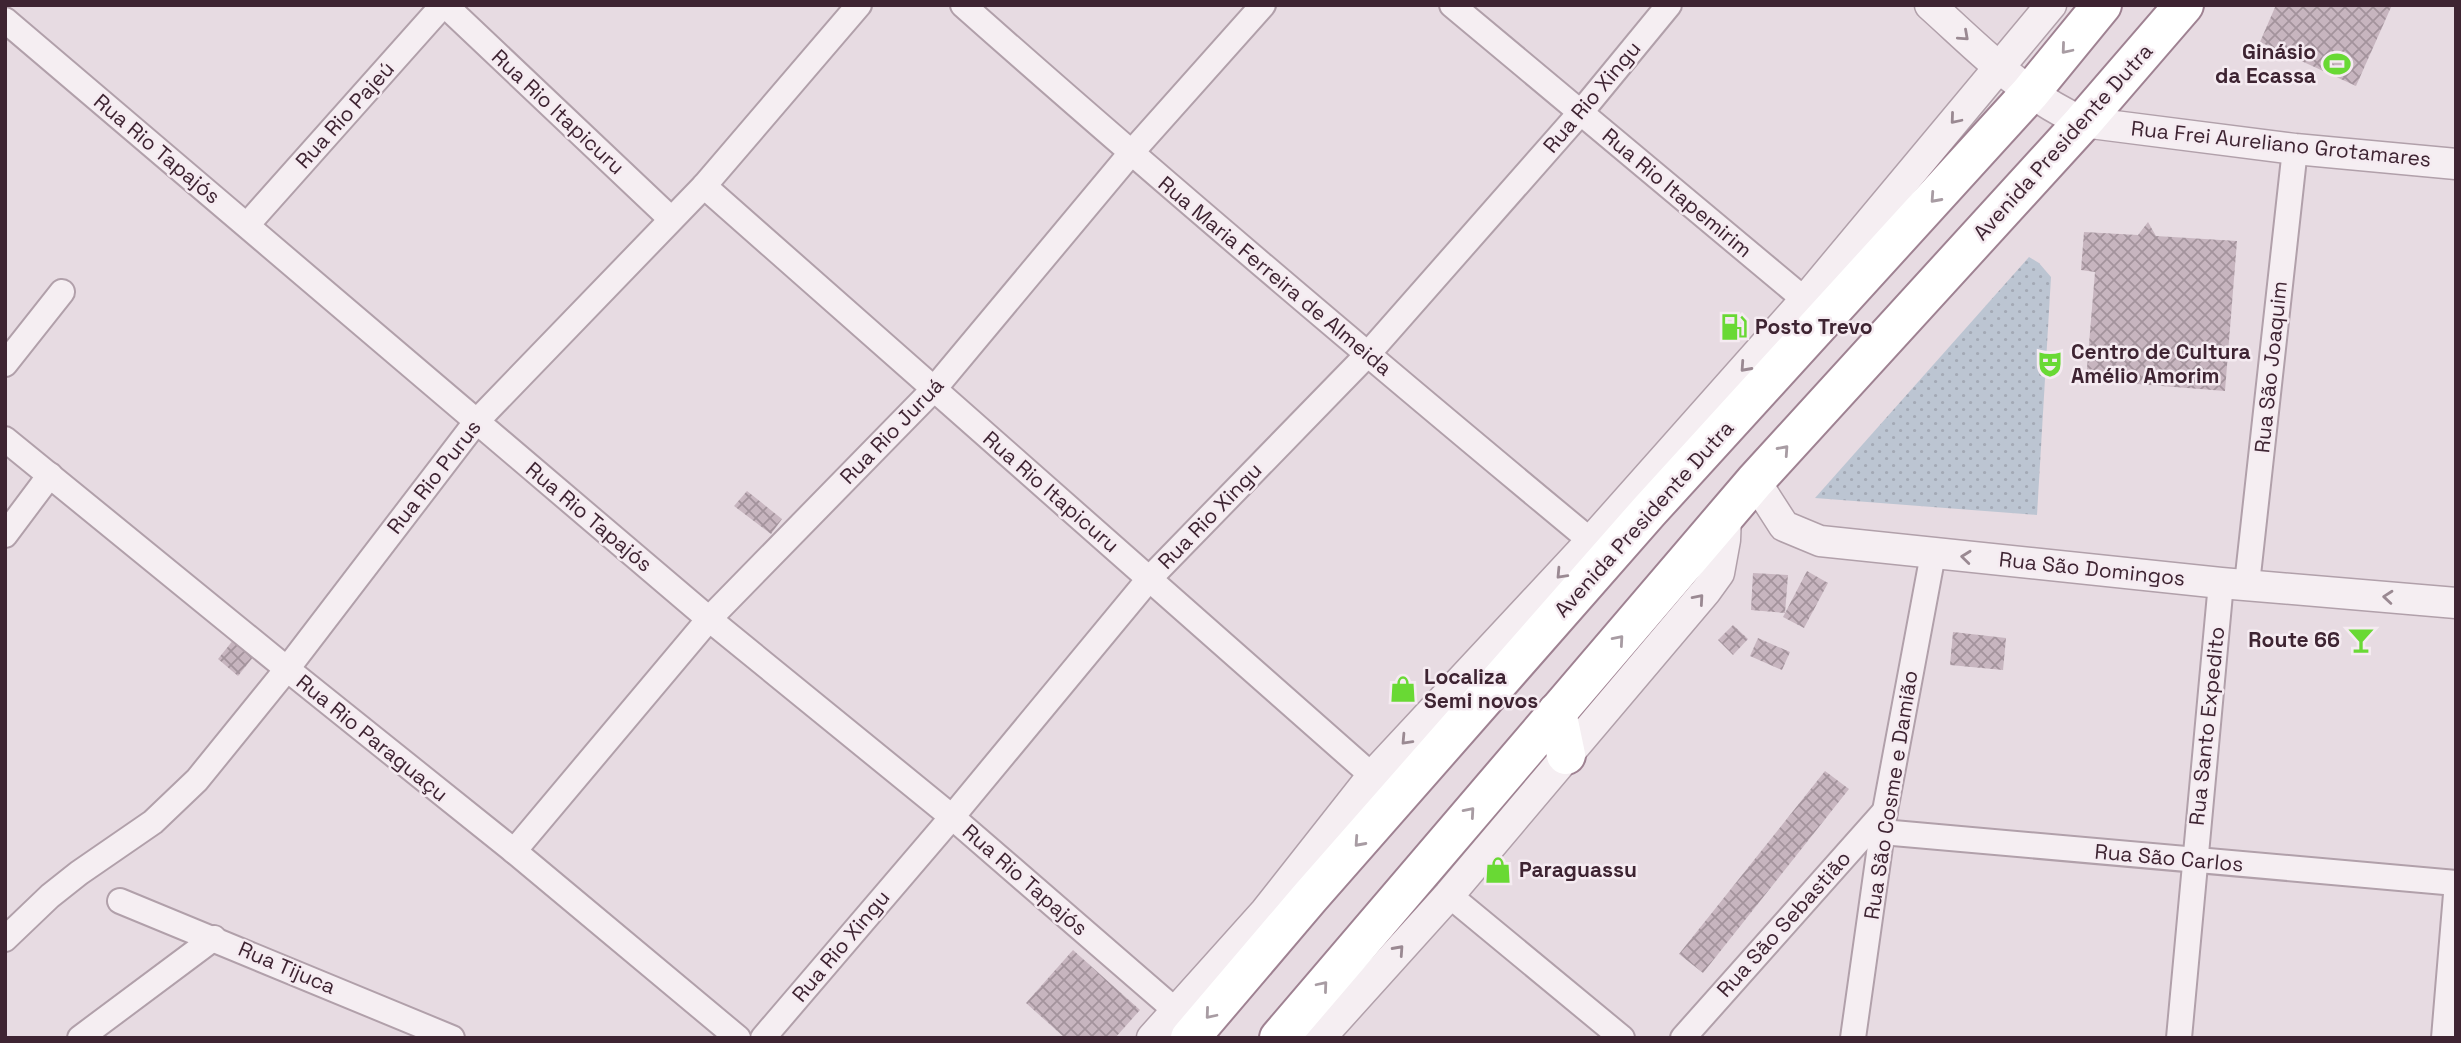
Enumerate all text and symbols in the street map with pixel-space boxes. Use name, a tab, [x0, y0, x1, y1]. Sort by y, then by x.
one-way arrow	[1956, 28, 1969, 40]
street label: Rua Rio Xingu	[1537, 35, 1646, 158]
street label: Avenida Presidente Dutra	[1967, 38, 2158, 246]
place label: Ginásio da Ecassa	[2215, 38, 2316, 89]
one-way arrow	[2062, 40, 2074, 53]
street label: Rua Rio Itapicuru	[486, 43, 630, 180]
sports icon: Ginásio da Ecassa	[2322, 49, 2352, 79]
street label: Rua Rio Pajeú	[289, 55, 400, 174]
street label: Rua Rio Tapajós	[88, 88, 226, 209]
one-way arrow	[1951, 111, 1963, 124]
street label: Rua Frei Aureliano Grotamares	[2130, 114, 2432, 173]
street label: Rua Rio Itapemirim	[1597, 122, 1758, 263]
street label: Rua Maria Ferreira de Almeida	[1153, 170, 1398, 381]
one-way arrow	[1930, 190, 1943, 203]
street label: Rua São Joaquim	[2248, 280, 2293, 454]
fuel station icon: Posto Trevo	[1719, 312, 1749, 342]
place label: Posto Trevo	[1755, 313, 1873, 340]
place label: Centro de Cultura Amélio Amorim	[2071, 338, 2251, 389]
theatre icon: Centro de Cultura Amélio Amorim	[2035, 349, 2065, 379]
one-way arrow	[1740, 359, 1753, 372]
street label: Rua Rio Juruá	[834, 372, 949, 490]
street label: Rua Rio Purus	[381, 414, 487, 539]
street label: Avenida Presidente Dutra	[1548, 415, 1739, 623]
street label: Rua Rio Itapicuru	[978, 425, 1125, 558]
one-way arrow	[1776, 445, 1788, 458]
street label: Rua Rio Tapajós	[520, 456, 658, 577]
street label: Rua Rio Xingu	[1152, 457, 1267, 575]
street label: Rua São Domingos	[1998, 545, 2187, 592]
one-way arrow	[1960, 550, 1971, 565]
one-way arrow	[1556, 566, 1569, 579]
one-way arrow	[2382, 590, 2393, 605]
one-way arrow	[1690, 595, 1703, 607]
street label: Rua Santo Expedito	[2183, 625, 2230, 827]
bar icon: Route 66	[2346, 625, 2376, 655]
place label: Route 66	[2248, 626, 2340, 653]
one-way arrow	[1611, 635, 1623, 648]
place label: Localiza Semi novos	[1424, 663, 1538, 714]
street label: Rua Rio Paraguaçu	[291, 668, 454, 807]
street label: Rua São Cosme e Damião	[1857, 668, 1924, 921]
shop icon: Localiza Semi novos	[1388, 674, 1418, 704]
one-way arrow	[1401, 732, 1414, 745]
one-way arrow	[1462, 808, 1474, 821]
street label: Rua Rio Tapajós	[957, 818, 1094, 941]
one-way arrow	[1354, 834, 1367, 847]
street label: Rua São Carlos	[2094, 838, 2245, 877]
street label: Rua São Sebastião	[1711, 845, 1856, 1002]
shop icon: Paraguassu	[1483, 855, 1513, 885]
place label: Paraguassu	[1519, 856, 1637, 883]
street label: Rua Rio Xingu	[786, 884, 895, 1007]
street label: Rua Tijuca	[235, 935, 340, 1000]
one-way arrow	[1390, 945, 1403, 958]
one-way arrow	[1315, 981, 1327, 994]
one-way arrow	[1206, 1006, 1218, 1019]

